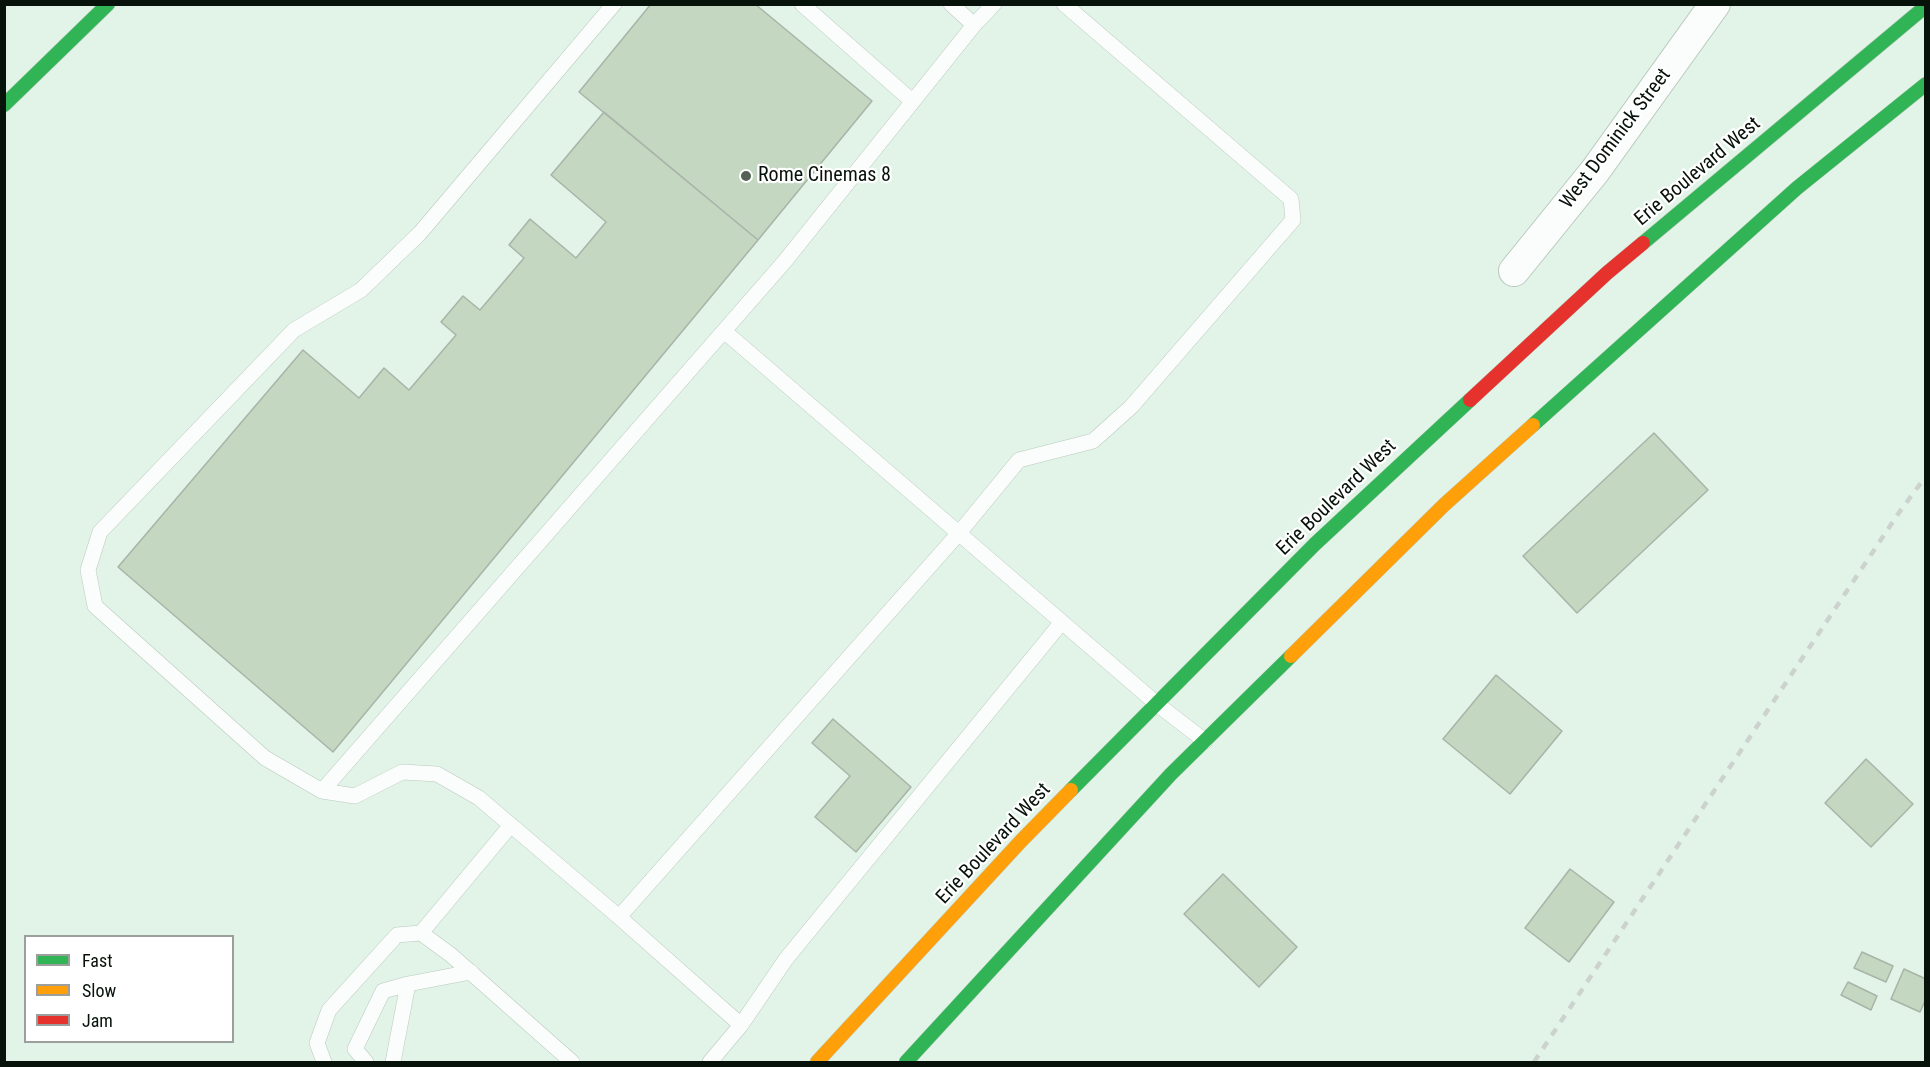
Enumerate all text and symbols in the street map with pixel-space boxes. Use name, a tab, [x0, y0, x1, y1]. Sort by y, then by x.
street label: West Dominick Street	[1556, 64, 1676, 214]
street label: Erie Boulevard West	[1630, 112, 1766, 232]
place label: Rome Cinemas 8	[758, 164, 891, 188]
marker: Rome Cinemas 8	[739, 169, 753, 183]
street label: Erie Boulevard West	[1272, 435, 1402, 561]
street label: Erie Boulevard West	[932, 778, 1056, 910]
legend	[24, 935, 234, 1043]
text: Fast	[82, 950, 113, 971]
text: Slow	[82, 980, 116, 1001]
text: Jam	[82, 1010, 113, 1031]

